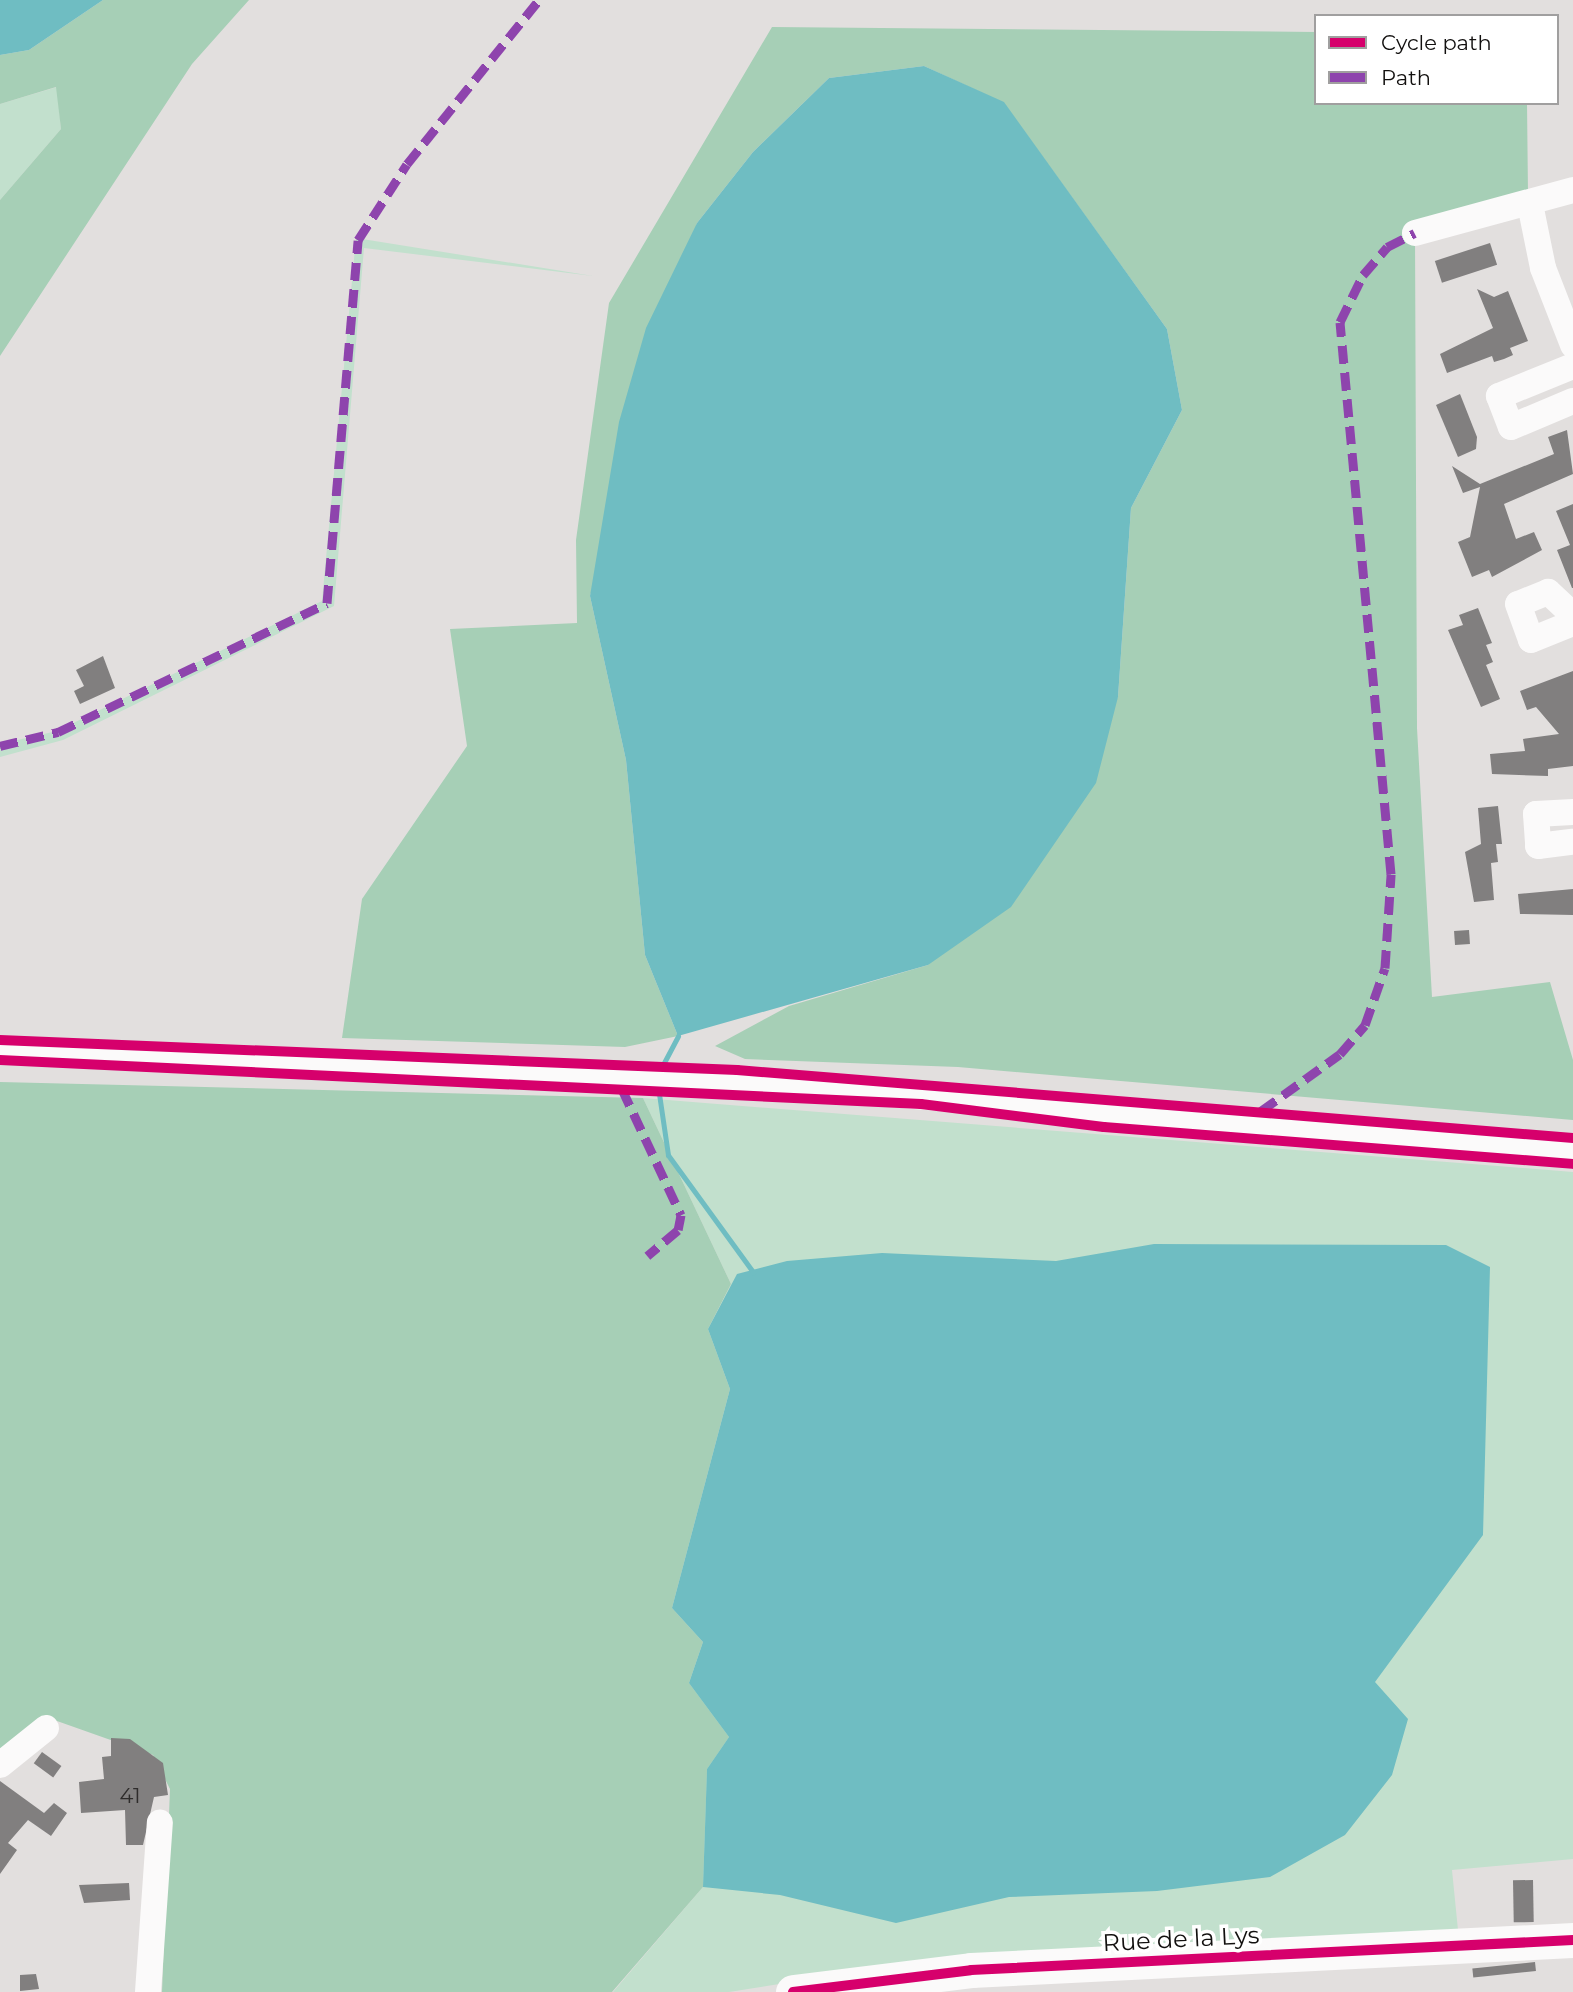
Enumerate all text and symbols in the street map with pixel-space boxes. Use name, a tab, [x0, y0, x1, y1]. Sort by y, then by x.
legend	[1314, 14, 1559, 105]
text: Cycle path	[1381, 30, 1492, 55]
text: Path	[1381, 65, 1431, 90]
house number: 41	[120, 1783, 140, 1809]
street label: Rue de la Lys	[1102, 1921, 1260, 1957]

